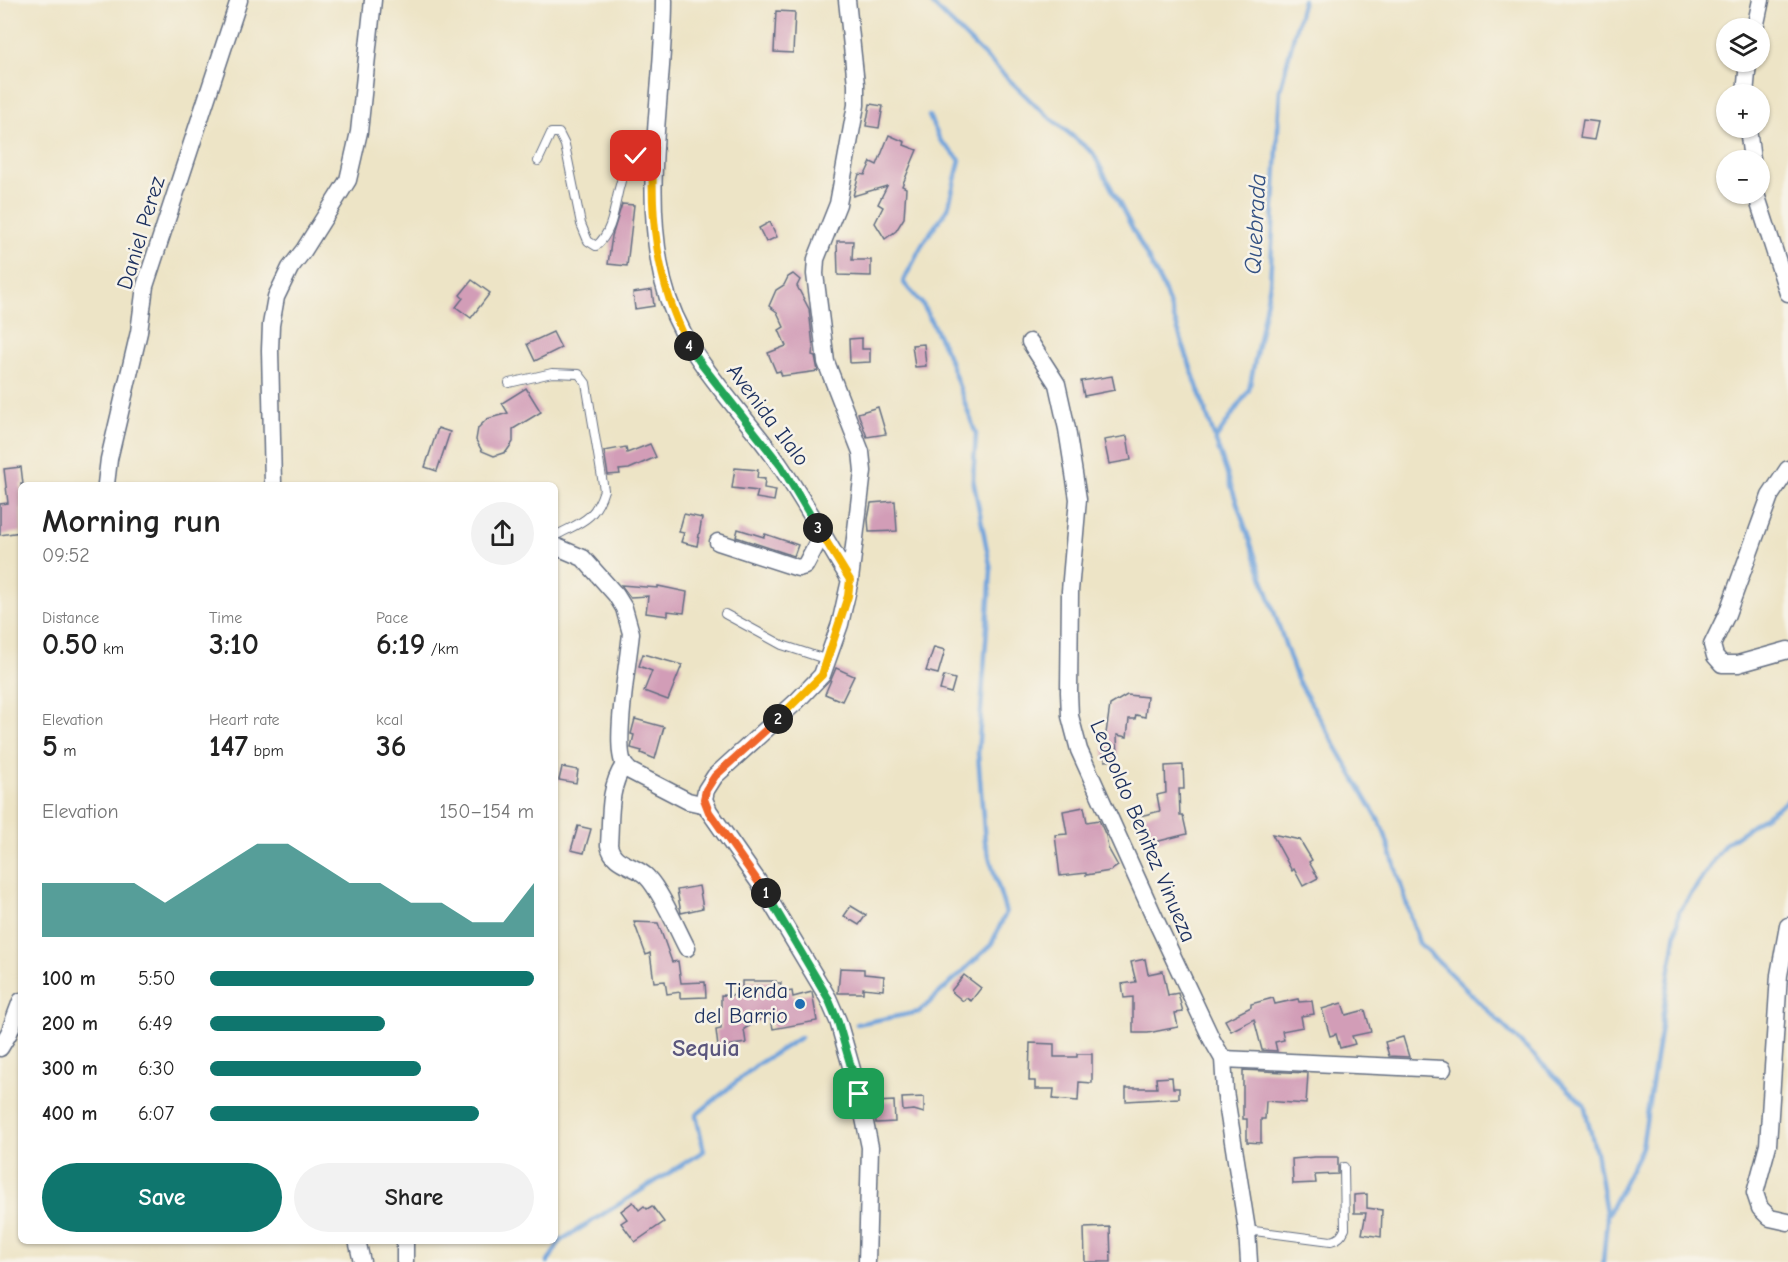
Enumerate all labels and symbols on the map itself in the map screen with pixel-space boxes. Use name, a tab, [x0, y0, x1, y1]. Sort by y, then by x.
pin	[610, 130, 661, 181]
street label: Daniel Perez	[111, 173, 171, 293]
water label: Quebrada	[1238, 173, 1272, 275]
pin: 4	[674, 331, 704, 361]
street label: Avenida Ilalo	[721, 359, 815, 471]
pin: 3	[803, 513, 833, 543]
pin: 2	[763, 704, 793, 734]
street label: Leopoldo Benitez Vinueza	[1084, 716, 1202, 946]
pin: 1	[751, 878, 781, 908]
place label: Tienda del Barrio	[694, 978, 788, 1029]
marker: Tienda del Barrio	[793, 997, 807, 1011]
district label: Sequia	[672, 1034, 740, 1062]
pin	[833, 1068, 884, 1119]

